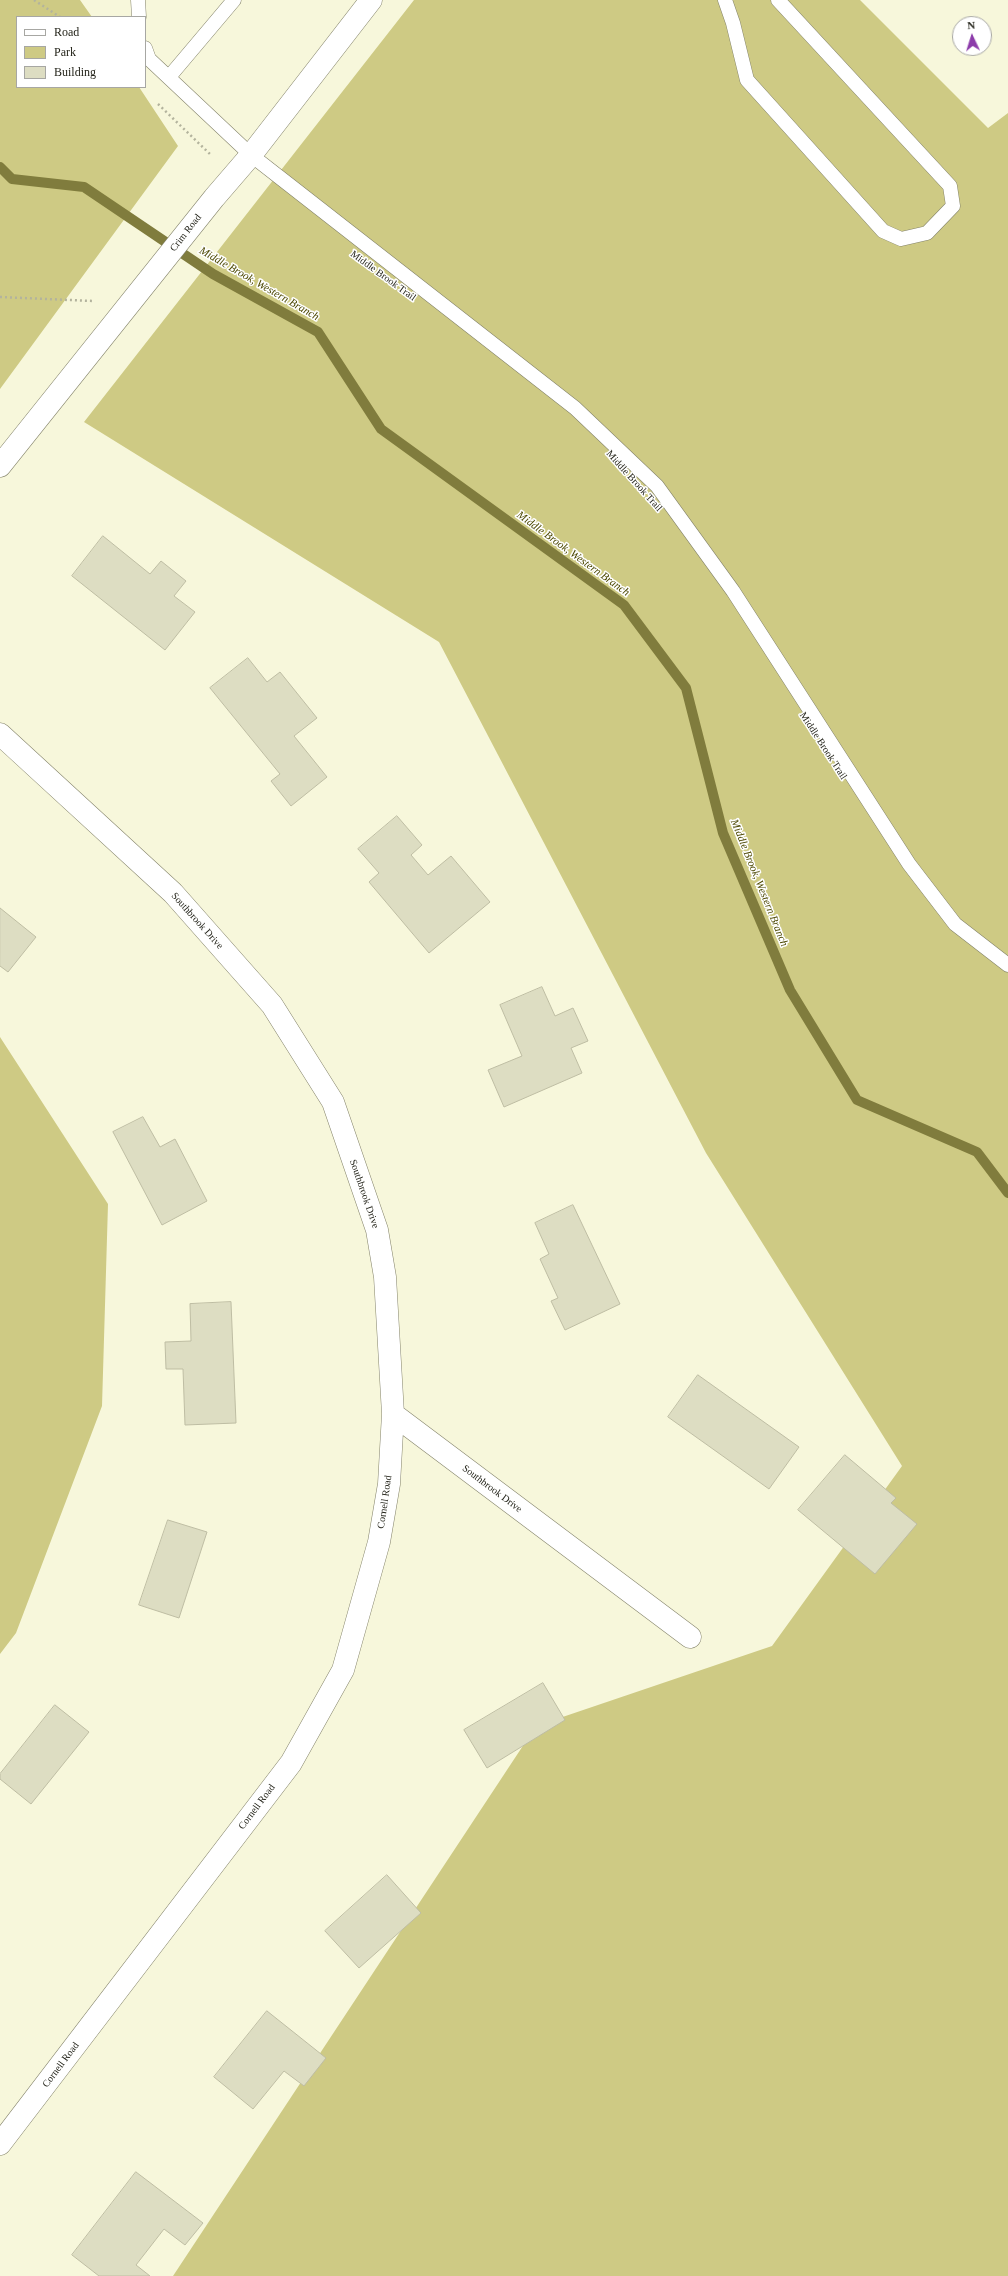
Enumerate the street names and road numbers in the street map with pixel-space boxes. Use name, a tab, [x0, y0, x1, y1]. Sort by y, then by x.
street label: Crim Road	[168, 212, 204, 254]
street label: Middle Brook Trail	[348, 248, 418, 304]
street label: Middle Brook Trail	[603, 448, 665, 514]
street label: Middle Brook Trail	[797, 710, 849, 782]
street label: Southbrook Drive	[168, 890, 226, 952]
street label: Southbrook Drive	[347, 1158, 381, 1230]
street label: Southbrook Drive	[460, 1463, 524, 1515]
street label: Cornell Road	[375, 1475, 395, 1529]
street label: Cornell Road	[236, 1782, 278, 1832]
street label: Cornell Road	[40, 2040, 82, 2090]

